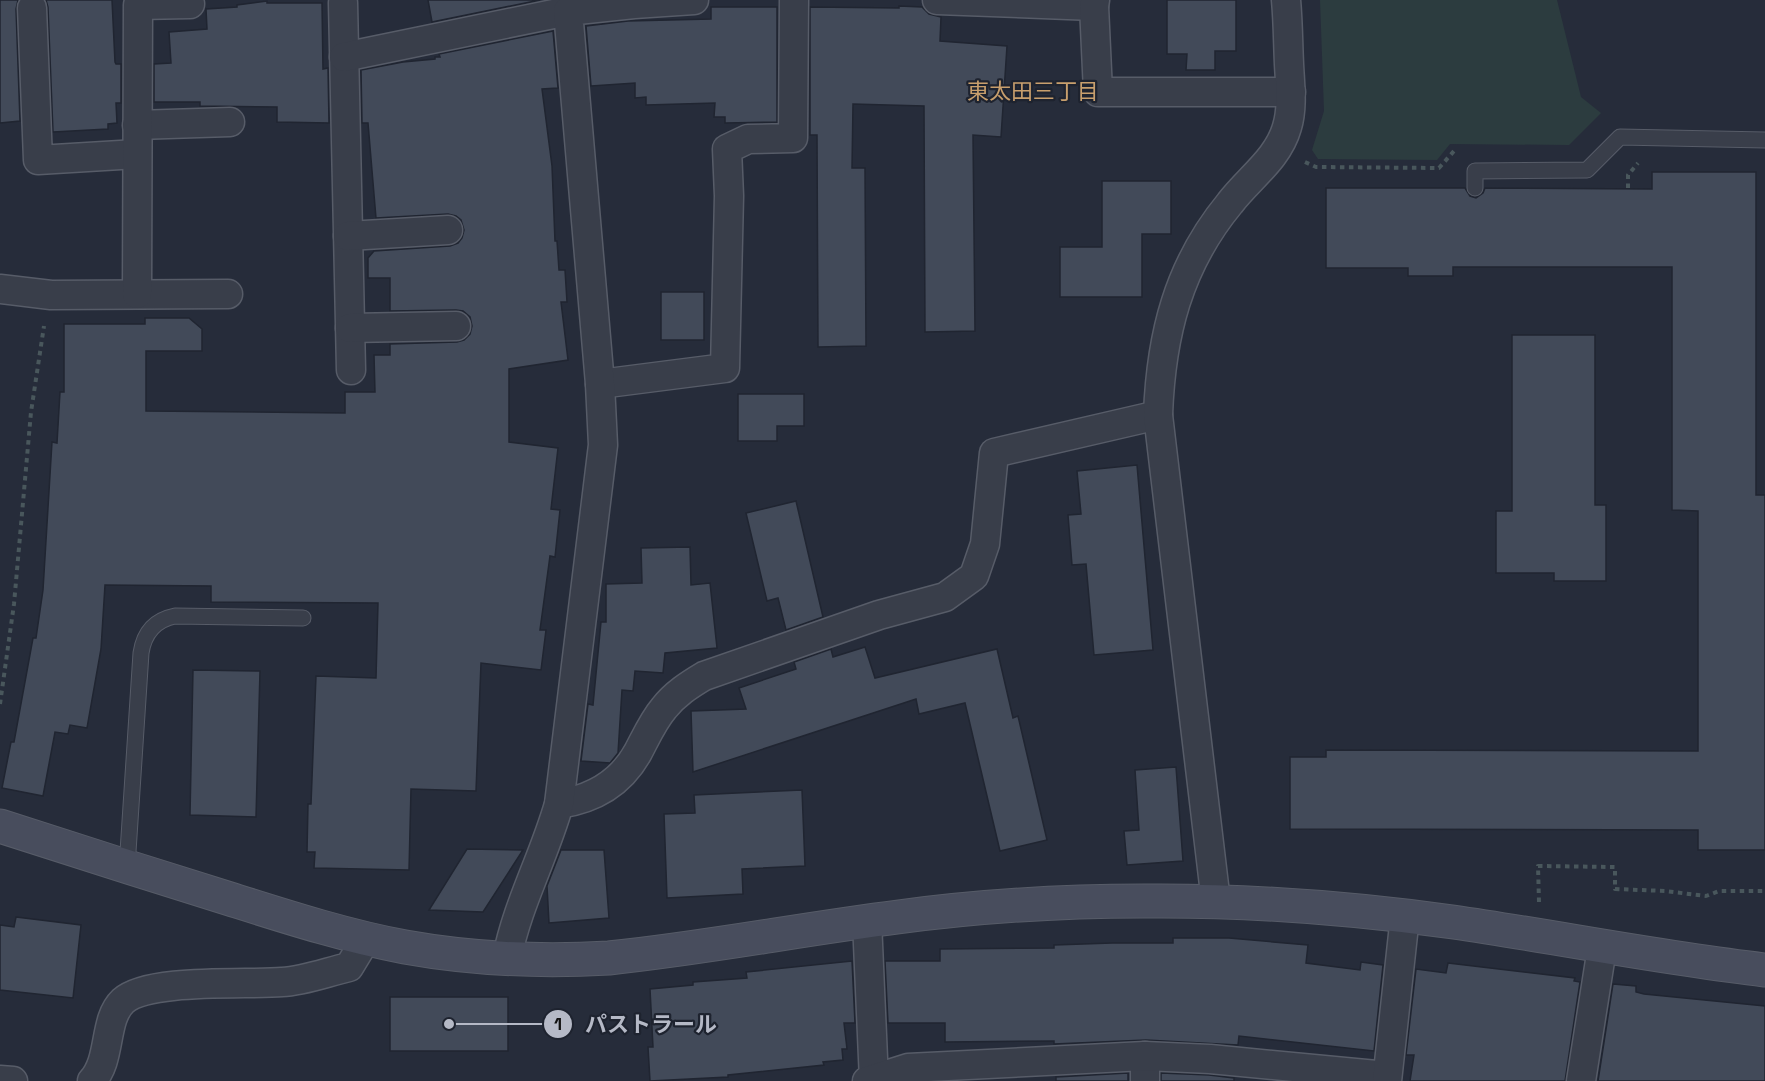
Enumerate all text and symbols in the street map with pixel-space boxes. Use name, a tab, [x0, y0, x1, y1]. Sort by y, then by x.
district label: 東太田三丁目	[967, 77, 1099, 105]
callout: パストラール	[543, 1004, 729, 1044]
text: パストラール	[585, 1010, 717, 1038]
text: 1	[554, 1012, 562, 1035]

